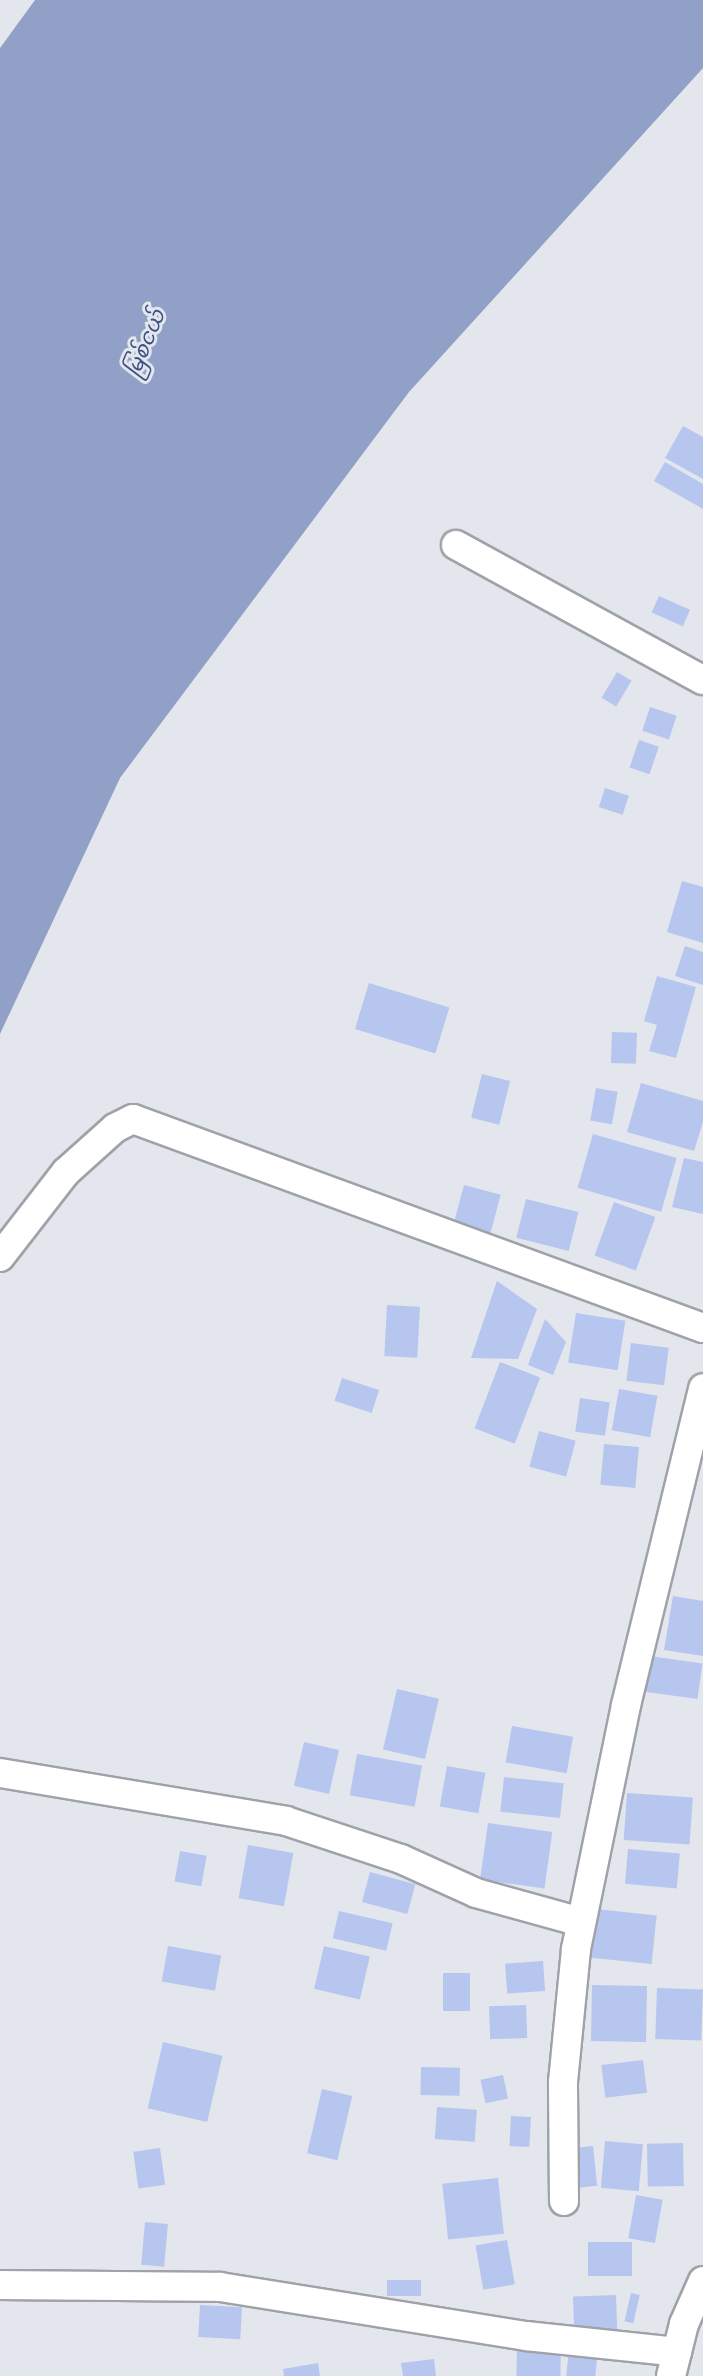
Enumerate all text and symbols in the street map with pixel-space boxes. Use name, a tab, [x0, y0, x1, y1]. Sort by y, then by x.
water label: မြစ်ငယ်	[122, 307, 172, 381]

